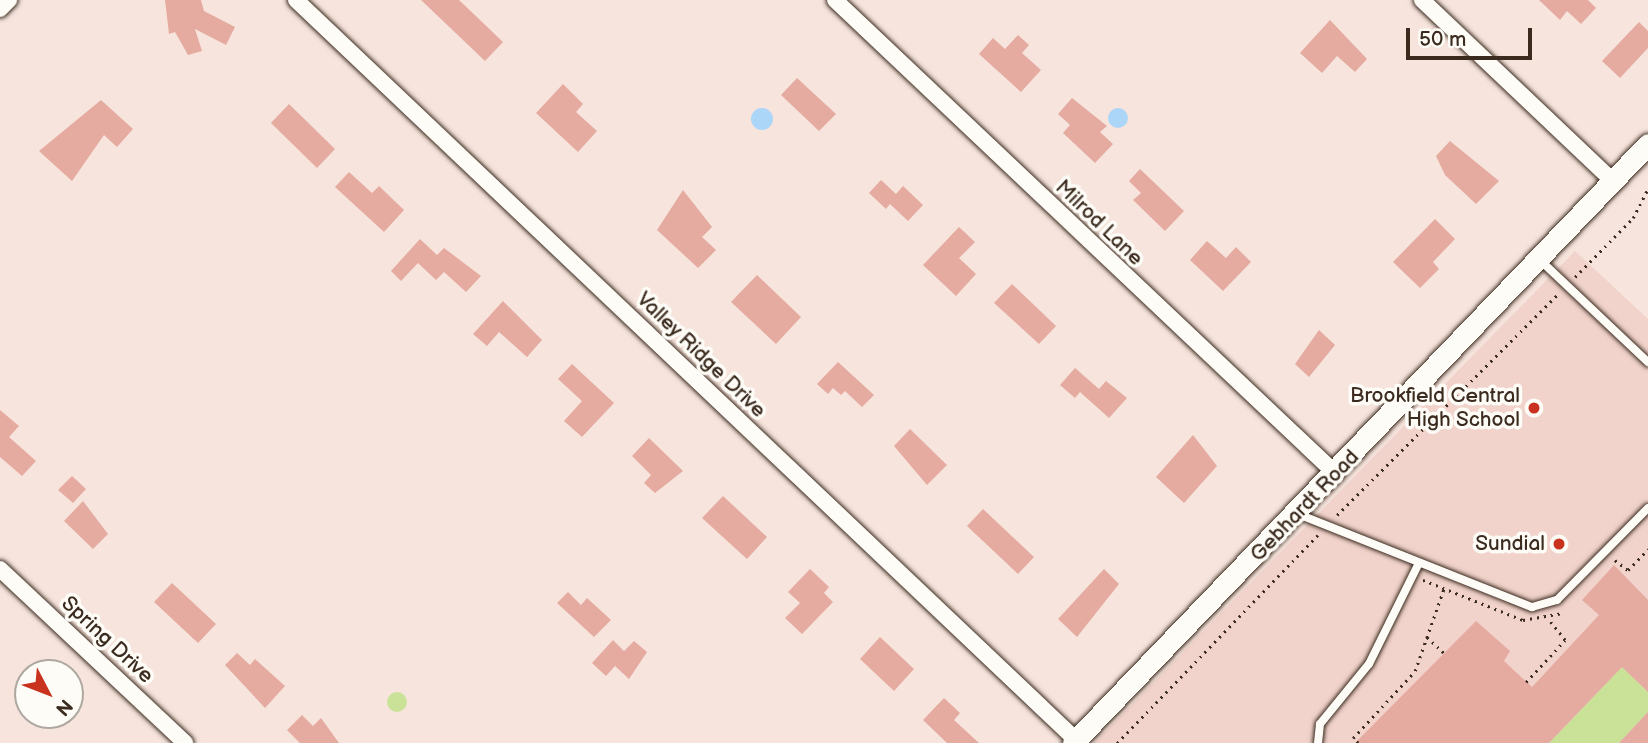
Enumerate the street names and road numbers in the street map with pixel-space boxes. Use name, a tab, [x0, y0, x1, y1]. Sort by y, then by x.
street label: Milrod Lane	[1050, 175, 1148, 271]
street label: Valley Ridge Drive	[631, 286, 771, 424]
street label: Gebhardt Road	[1245, 445, 1365, 567]
street label: Spring Drive	[56, 591, 158, 689]

